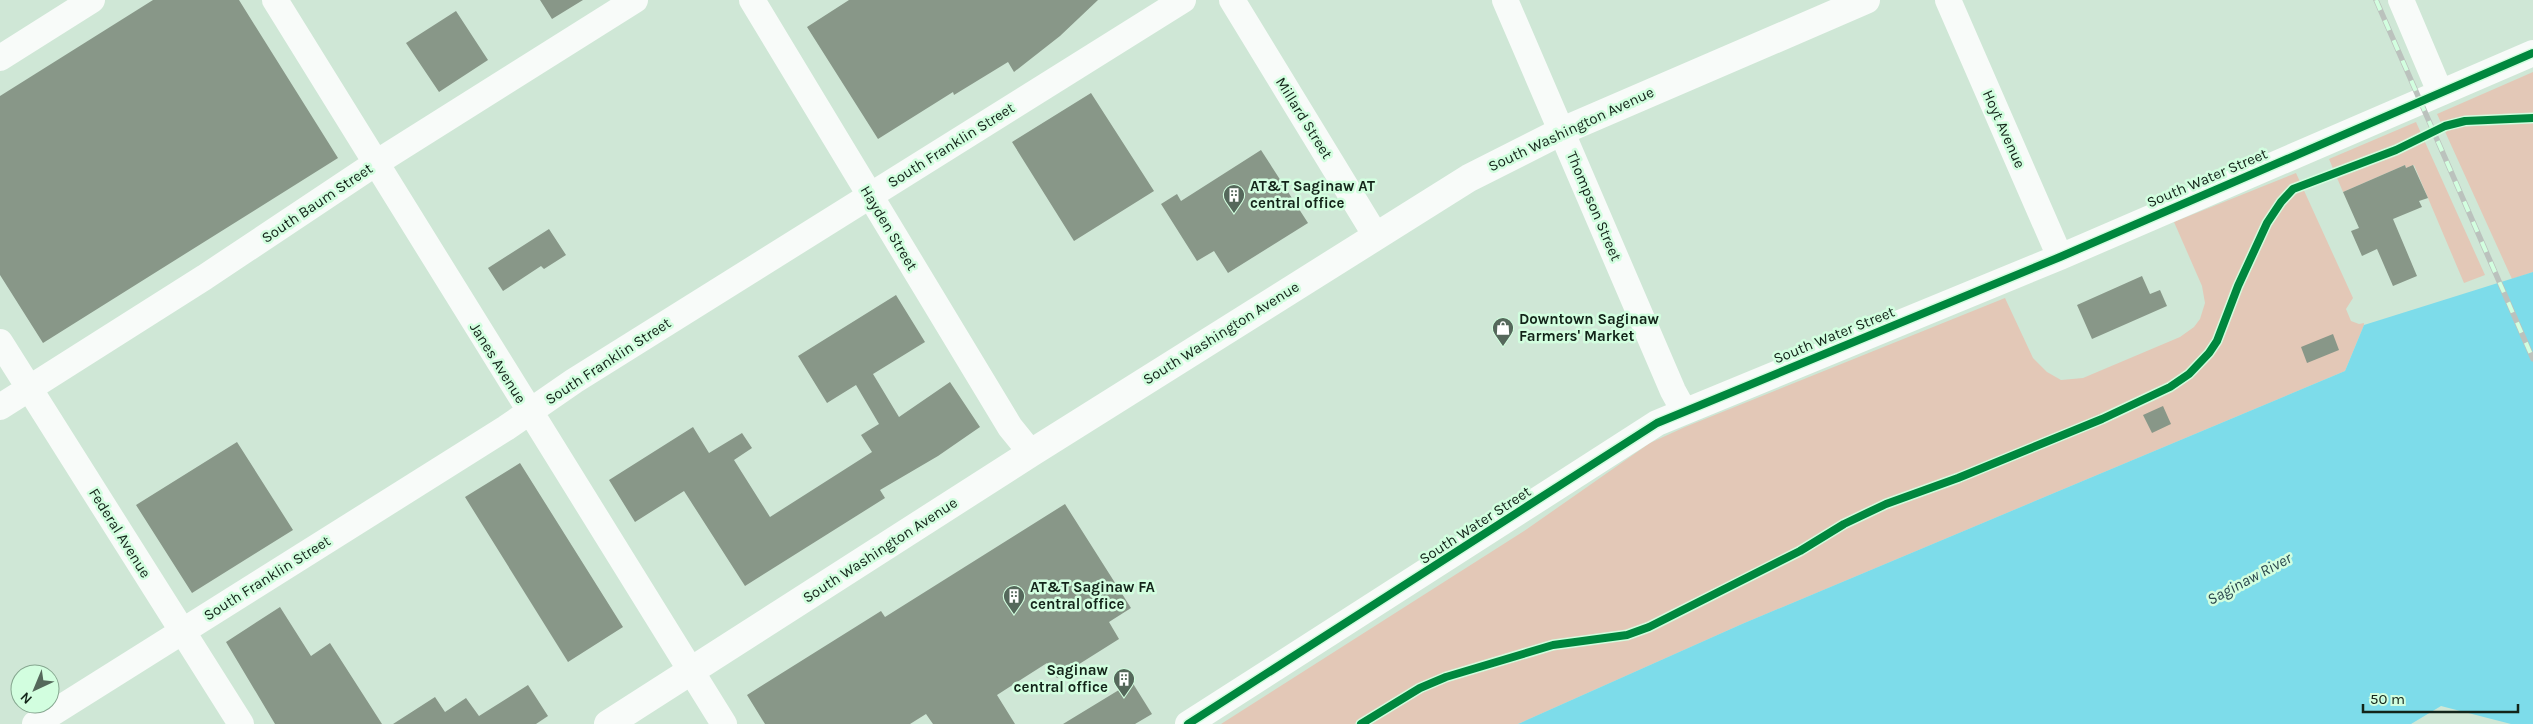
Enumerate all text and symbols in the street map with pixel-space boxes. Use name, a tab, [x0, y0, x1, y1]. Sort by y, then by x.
street label: Millard Street	[1272, 74, 1336, 162]
street label: South Washington Avenue	[1485, 83, 1657, 175]
street label: Hoyt Avenue	[1979, 87, 2029, 171]
street label: South Franklin Street	[884, 98, 1018, 191]
street label: South Water Street	[2144, 144, 2270, 212]
street label: Thompson Street	[1563, 148, 1625, 264]
street label: South Baum Street	[258, 159, 376, 247]
place label: AT&T Saginaw AT central office	[1250, 177, 1375, 212]
street label: Hayden Street	[857, 182, 922, 274]
building icon: AT&T Saginaw AT central office	[1222, 183, 1246, 214]
street label: South Washington Avenue	[1140, 278, 1302, 388]
street label: South Water Street	[1771, 302, 1898, 368]
place label: Downtown Saginaw Farmers' Market	[1519, 310, 1660, 345]
street label: South Franklin Street	[542, 313, 674, 408]
shop icon: Downtown Saginaw Farmers' Market	[1491, 316, 1515, 347]
street label: Janes Avenue	[466, 319, 530, 407]
street label: South Water Street	[1416, 482, 1534, 568]
street label: Federal Avenue	[85, 485, 155, 581]
street label: South Washington Avenue	[799, 493, 961, 607]
street label: South Franklin Street	[200, 531, 334, 624]
water label: Saginaw River	[2204, 548, 2295, 609]
place label: AT&T Saginaw FA central office	[1030, 578, 1155, 613]
building icon: AT&T Saginaw FA central office	[1002, 584, 1026, 615]
place label: Saginaw central office	[1013, 661, 1109, 696]
north arrow	[10, 664, 60, 714]
building icon: Saginaw central office	[1112, 667, 1136, 698]
scale bar	[2363, 682, 2518, 714]
text: N	[17, 688, 36, 708]
text: 50 m	[2370, 690, 2405, 708]

